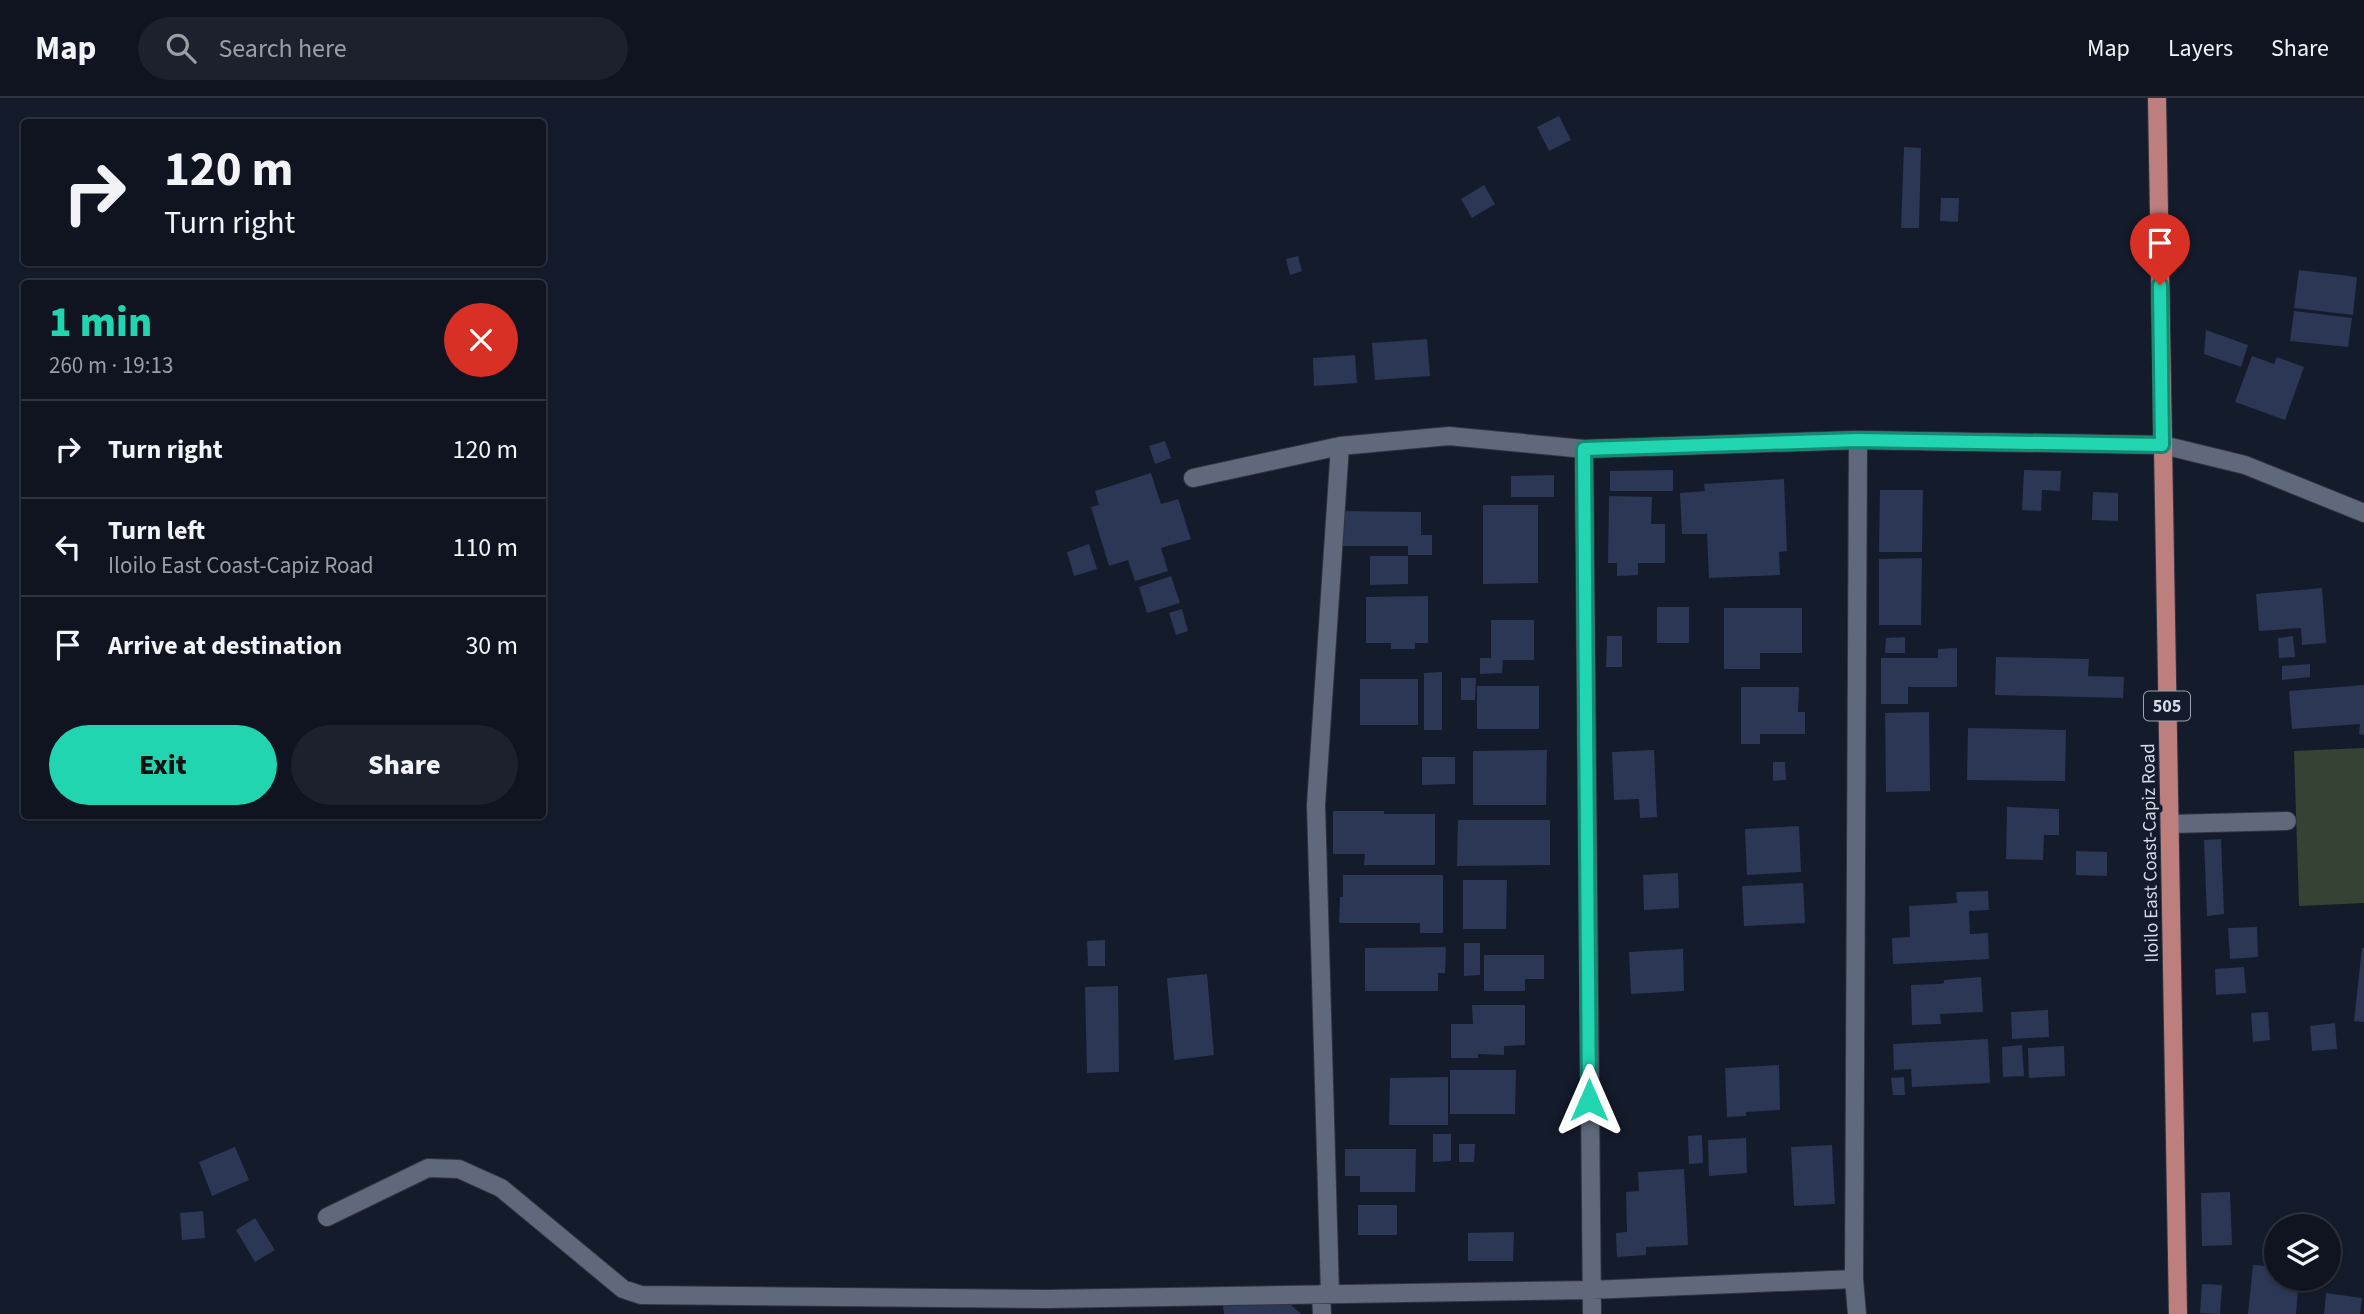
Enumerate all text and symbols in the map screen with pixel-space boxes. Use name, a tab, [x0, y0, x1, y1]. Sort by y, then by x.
search box	[138, 17, 628, 80]
text: Map	[35, 25, 96, 72]
icon: search	[162, 29, 200, 67]
text: Search here	[218, 30, 347, 67]
text: Map	[2087, 31, 2130, 66]
text: Layers	[2168, 31, 2233, 66]
text: Share	[2271, 31, 2329, 66]
text: 120 m	[164, 135, 293, 205]
icon: right	[49, 147, 140, 238]
text: Turn right	[164, 200, 295, 246]
pin	[2130, 213, 2190, 285]
icon: arrive	[2141, 224, 2179, 262]
text: 1 min	[49, 293, 152, 353]
button: close	[444, 303, 518, 377]
text: 260 m · 19:13	[49, 349, 173, 382]
icon: right	[49, 430, 87, 468]
text: Turn right	[108, 431, 223, 468]
text: 120 m	[452, 431, 518, 468]
text: Turn left	[108, 512, 205, 549]
icon: left	[49, 528, 87, 566]
text: 110 m	[452, 529, 518, 566]
text: Iloilo East Coast-Capiz Road	[108, 549, 374, 582]
icon: arrive	[49, 626, 87, 664]
text: Arrive at destination	[108, 627, 342, 664]
text: 30 m	[465, 627, 518, 664]
road number: 505	[2144, 692, 2190, 720]
button: Exit	[49, 725, 277, 805]
button: Share	[291, 725, 518, 805]
street label: Iloilo East Coast-Capiz Road	[2135, 743, 2166, 963]
position arrow	[1552, 1063, 1626, 1137]
map controls	[2264, 1214, 2341, 1291]
button: layers	[2264, 1214, 2341, 1291]

